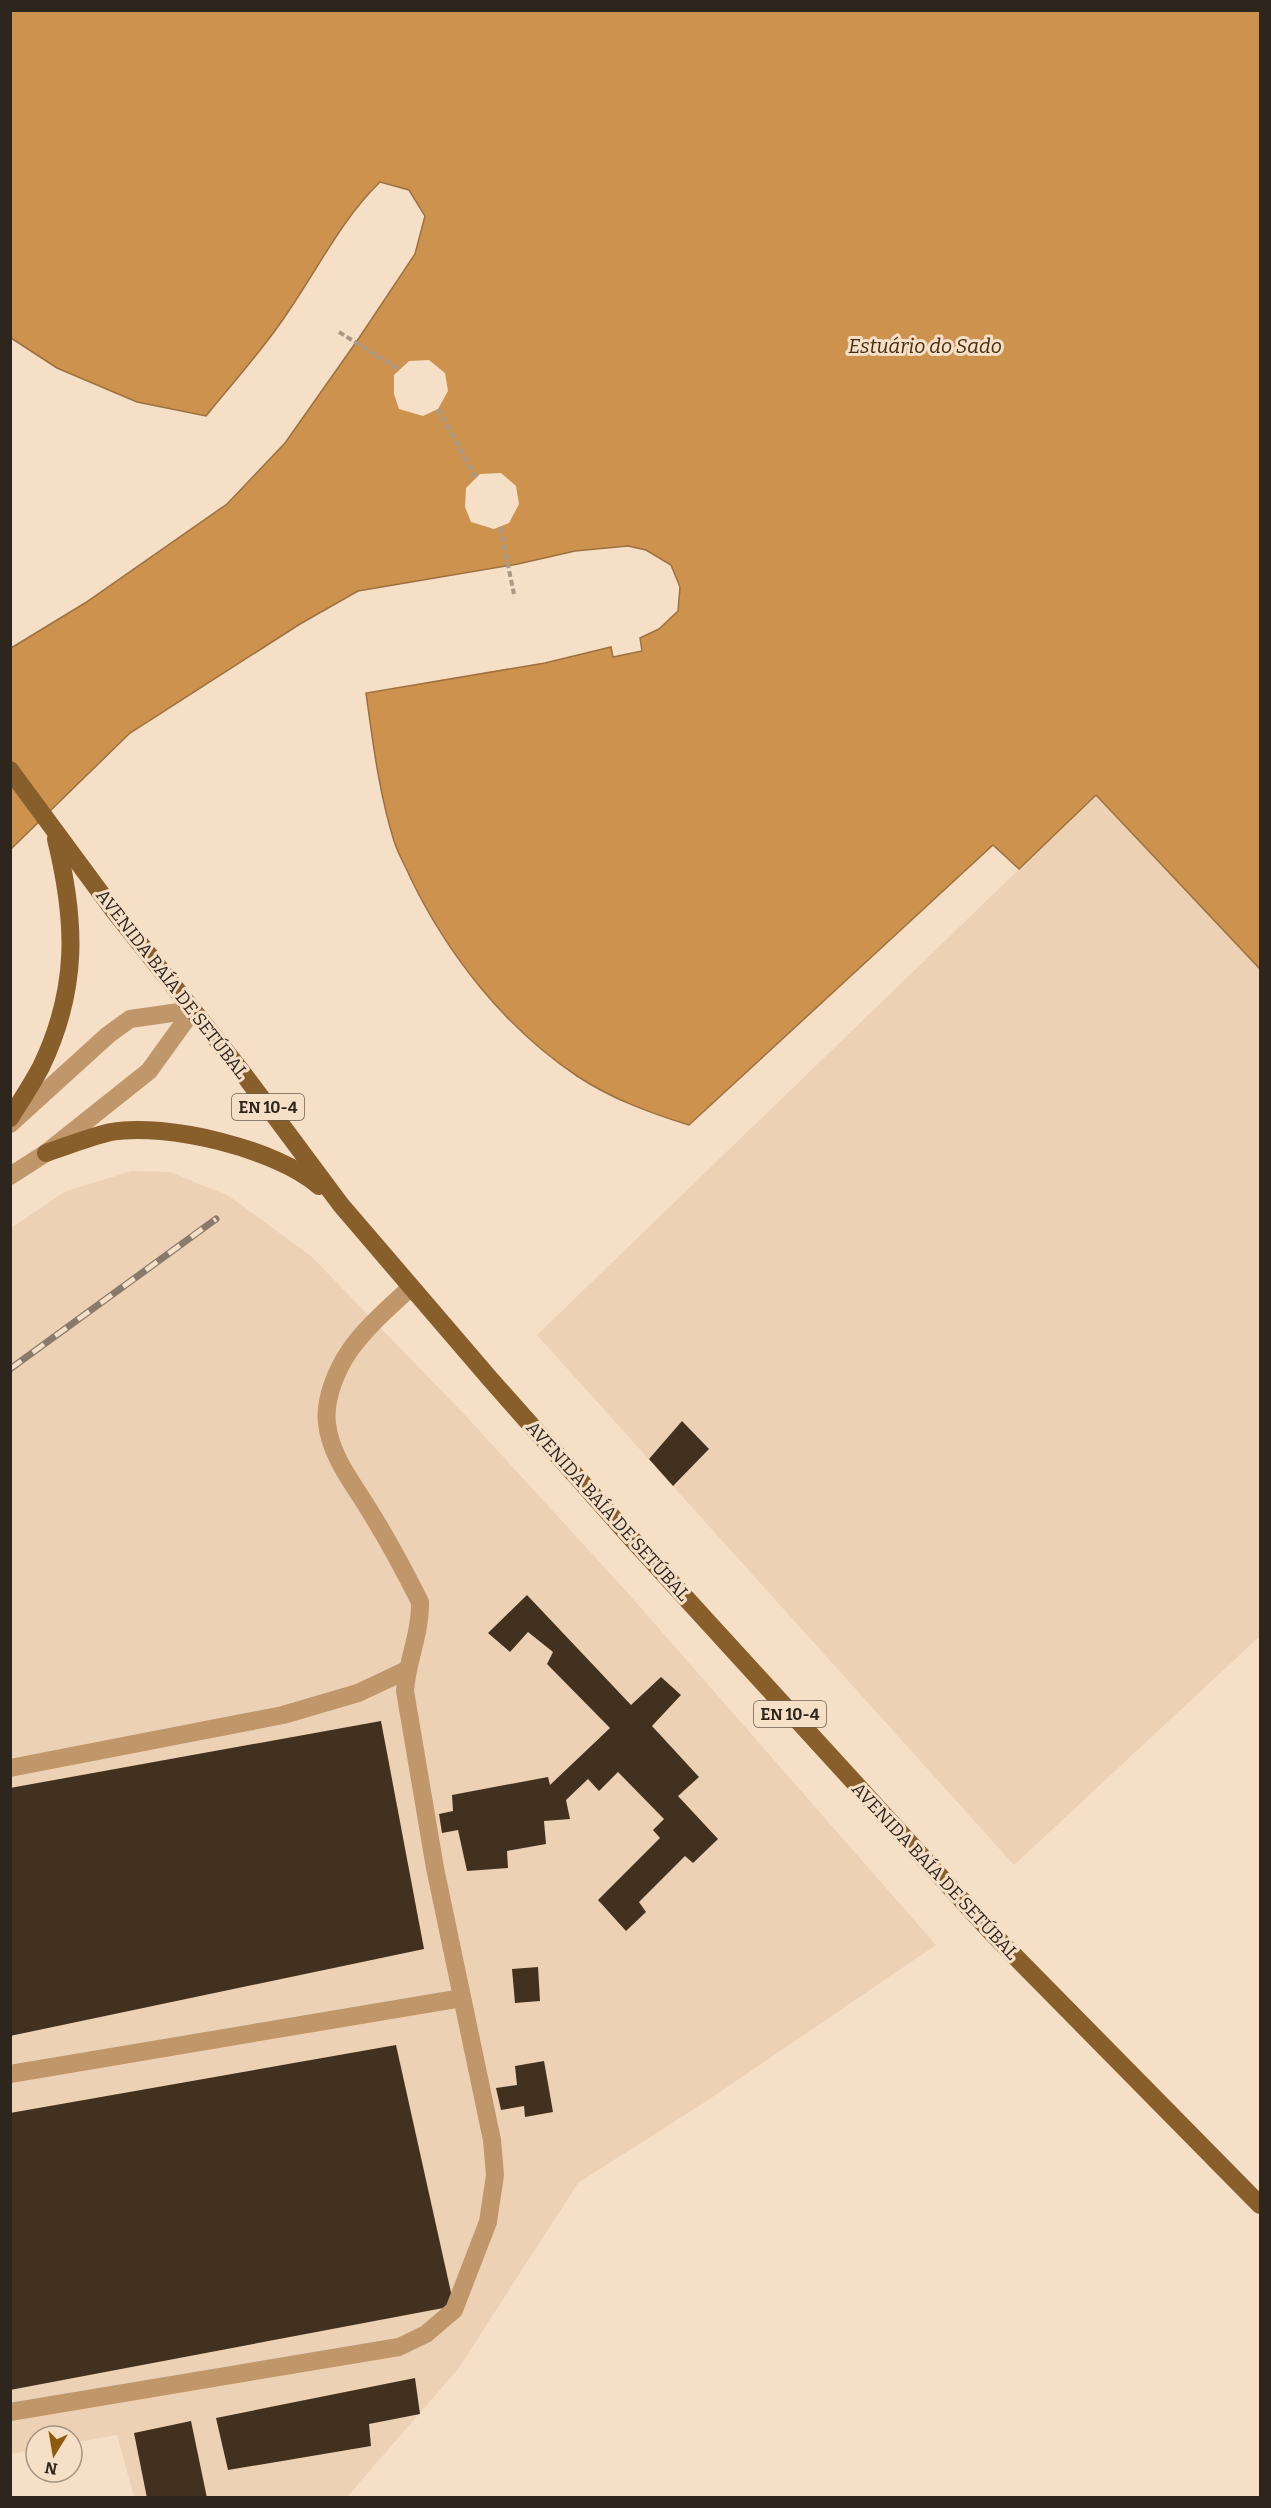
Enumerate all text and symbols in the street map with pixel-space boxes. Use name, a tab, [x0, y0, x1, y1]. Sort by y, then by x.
water label: Estuário do Sado	[848, 334, 1002, 358]
street label: AVENIDA BAÍA DE SETÚBAL	[91, 884, 254, 1083]
road number: EN 10-4	[232, 1094, 304, 1120]
street label: AVENIDA BAÍA DE SETÚBAL	[521, 1416, 695, 1605]
road number: EN 10-4	[754, 1701, 826, 1727]
street label: AVENIDA BAÍA DE SETÚBAL	[847, 1777, 1024, 1964]
north arrow	[24, 2424, 84, 2484]
text: N	[43, 2458, 59, 2479]

